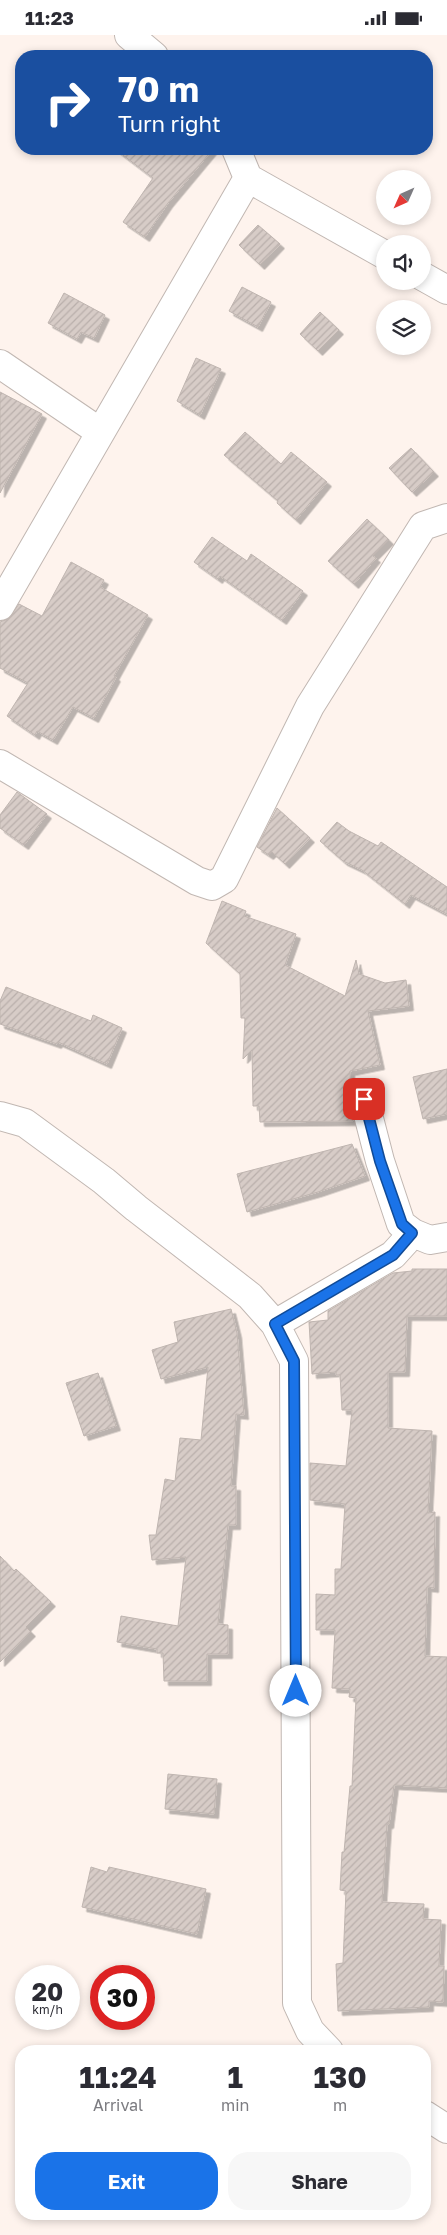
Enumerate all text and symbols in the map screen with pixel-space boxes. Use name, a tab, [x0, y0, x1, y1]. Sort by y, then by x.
text: 11:23	[25, 6, 74, 29]
text: 70 m	[118, 68, 199, 110]
icon: right	[35, 70, 100, 135]
text: Turn right	[118, 110, 221, 137]
north arrow	[376, 170, 431, 225]
map controls	[376, 170, 431, 355]
button: sound	[376, 235, 431, 290]
button: layers	[376, 300, 431, 355]
pin	[343, 1078, 385, 1120]
icon: arrive	[350, 1085, 378, 1113]
position arrow	[269, 1664, 321, 1716]
speed limit sign: 30	[90, 1965, 155, 2030]
text: 20	[32, 1976, 63, 2007]
text: km/h	[32, 2002, 63, 2017]
text: 11:24	[79, 2059, 157, 2095]
text: 1	[227, 2059, 243, 2095]
text: 130	[314, 2059, 367, 2095]
text: Arrival	[93, 2095, 143, 2115]
text: min	[221, 2095, 249, 2115]
text: m	[333, 2095, 347, 2115]
button: Exit	[35, 2152, 218, 2210]
button: Share	[228, 2152, 411, 2210]

